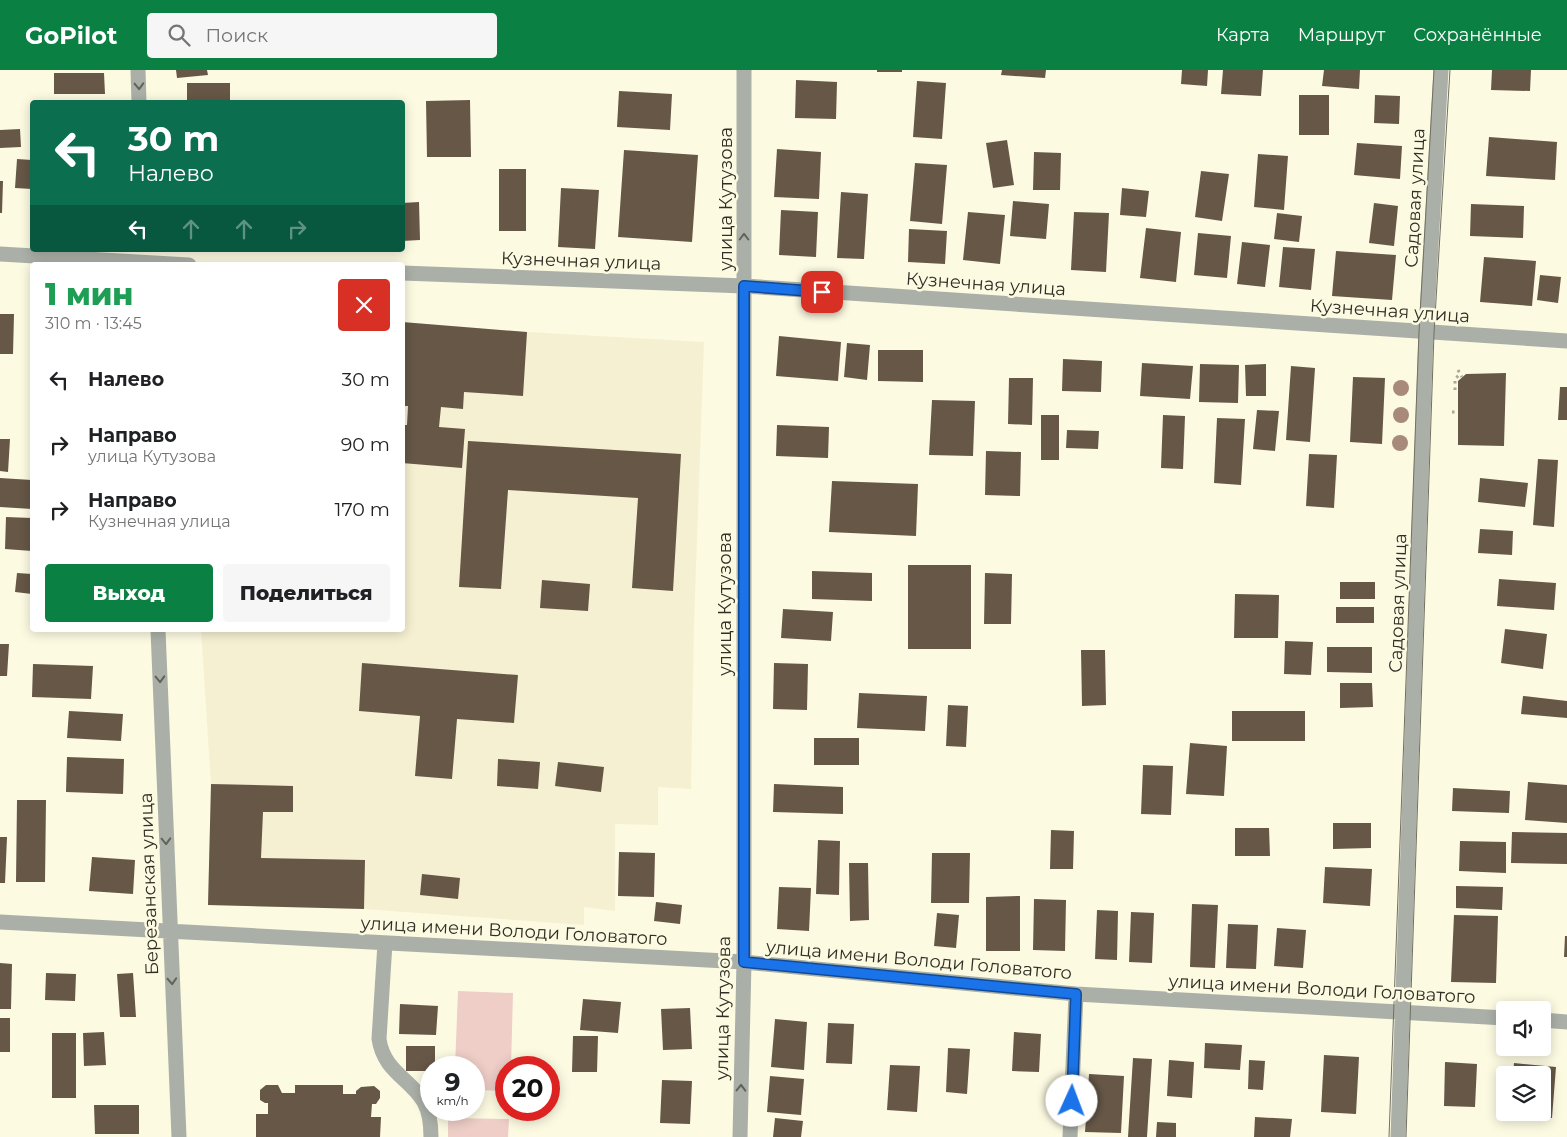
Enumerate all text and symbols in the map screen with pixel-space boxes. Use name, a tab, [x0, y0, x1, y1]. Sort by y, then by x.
search box	[147, 13, 497, 58]
text: GoPilot	[25, 21, 117, 50]
icon: search	[165, 21, 193, 49]
text: Поиск	[205, 24, 268, 47]
text: Карта	[1216, 24, 1270, 46]
text: Маршрут	[1298, 24, 1385, 46]
text: Сохранённые	[1413, 24, 1542, 46]
one-way arrow	[133, 83, 144, 91]
text: 30 m	[128, 117, 219, 160]
icon: left	[45, 120, 110, 185]
street label: улица Кутузова	[715, 127, 737, 272]
street label: Садовая улица	[1400, 128, 1430, 268]
text: Налево	[128, 160, 214, 187]
icon: left	[124, 215, 152, 243]
icon: ahead	[177, 215, 205, 243]
icon: ahead	[230, 215, 258, 243]
icon: right	[283, 215, 311, 243]
one-way arrow	[739, 233, 749, 241]
street label: Кузнечная улица	[500, 247, 662, 275]
street label: Кузнечная улица	[905, 267, 1067, 301]
pin	[801, 271, 843, 313]
text: 1 мин	[45, 276, 133, 313]
icon: arrive	[808, 278, 836, 306]
button: close	[338, 279, 390, 331]
street label: Кузнечная улица	[1309, 294, 1471, 328]
text: 310 m · 13:45	[45, 314, 142, 333]
icon: left	[45, 366, 73, 394]
text: Налево	[88, 368, 164, 391]
text: 30 m	[342, 368, 390, 391]
text: Направо	[88, 424, 177, 447]
icon: right	[45, 431, 73, 459]
text: 90 m	[341, 433, 390, 456]
text: улица Кутузова	[88, 447, 216, 466]
text: Направо	[88, 489, 177, 512]
icon: right	[45, 496, 73, 524]
text: 170 m	[335, 498, 390, 521]
text: Кузнечная улица	[88, 512, 231, 531]
street label: улица Кутузова	[714, 532, 736, 677]
street label: Садовая улица	[1385, 533, 1411, 673]
button: Выход	[45, 564, 213, 622]
button: Поделиться	[223, 564, 390, 622]
one-way arrow	[155, 675, 165, 683]
street label: Березанская улица	[135, 792, 163, 976]
one-way arrow	[161, 838, 171, 845]
street label: улица имени Володи Головатого	[359, 912, 668, 950]
street label: улица Кутузова	[711, 936, 735, 1081]
street label: улица имени Володи Головатого	[764, 936, 1073, 984]
street label: улица имени Володи Головатого	[1167, 970, 1476, 1008]
one-way arrow	[166, 977, 177, 985]
map controls	[1496, 1001, 1551, 1121]
button: sound	[1496, 1001, 1551, 1056]
speed limit sign: 20	[495, 1056, 560, 1121]
button: layers	[1496, 1066, 1551, 1121]
text: 9	[445, 1067, 460, 1097]
position arrow	[1045, 1074, 1097, 1126]
one-way arrow	[736, 1084, 746, 1092]
text: km/h	[436, 1093, 469, 1108]

